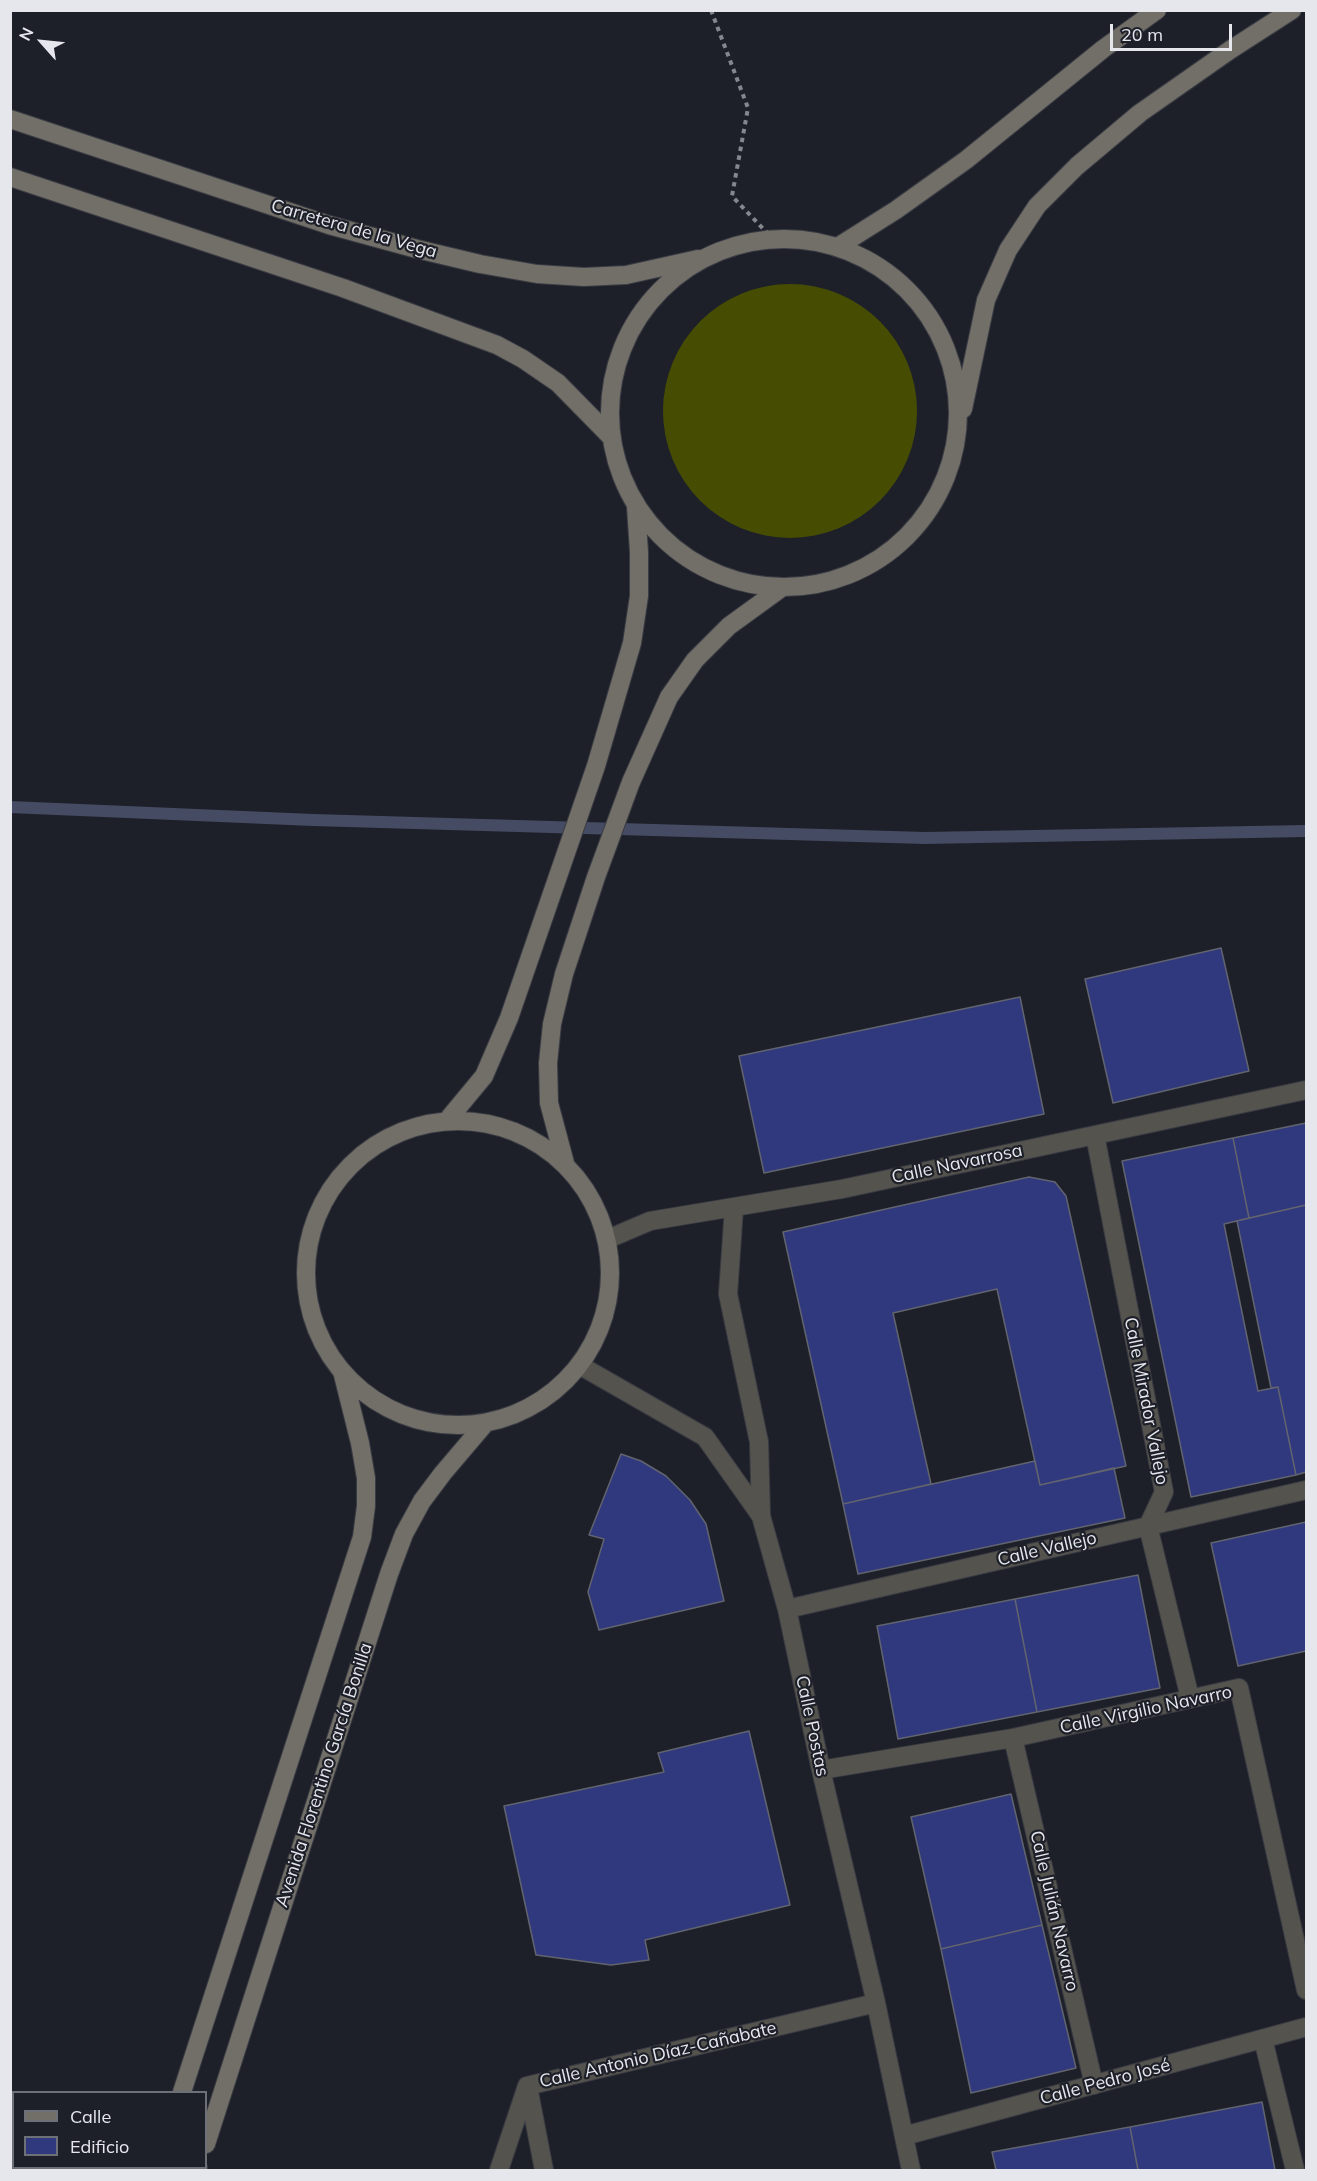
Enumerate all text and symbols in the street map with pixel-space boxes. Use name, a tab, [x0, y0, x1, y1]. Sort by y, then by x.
north arrow	[12, 12, 72, 72]
scale bar	[1113, 12, 1234, 50]
text: 20 m	[1121, 23, 1163, 46]
text: N	[14, 24, 38, 44]
street label: Carretera de la Vega	[269, 195, 439, 263]
street label: Calle Navarrosa	[890, 1140, 1024, 1188]
street label: Calle Mirador Vallejo	[1119, 1315, 1173, 1487]
street label: Calle Vallejo	[995, 1527, 1099, 1571]
street label: Avenida Florentino García Bonilla	[271, 1640, 377, 1910]
street label: Calle Postas	[791, 1674, 833, 1778]
street label: Calle Virgilio Navarro	[1058, 1681, 1234, 1739]
street label: Calle Julián Navarro	[1025, 1828, 1083, 1994]
street label: Calle Antonio Díaz-Cañabate	[537, 2017, 779, 2093]
street label: Calle Pedro José	[1037, 2054, 1173, 2110]
legend	[12, 2091, 207, 2169]
text: Calle	[70, 2105, 111, 2128]
text: Edificio	[70, 2135, 129, 2158]

